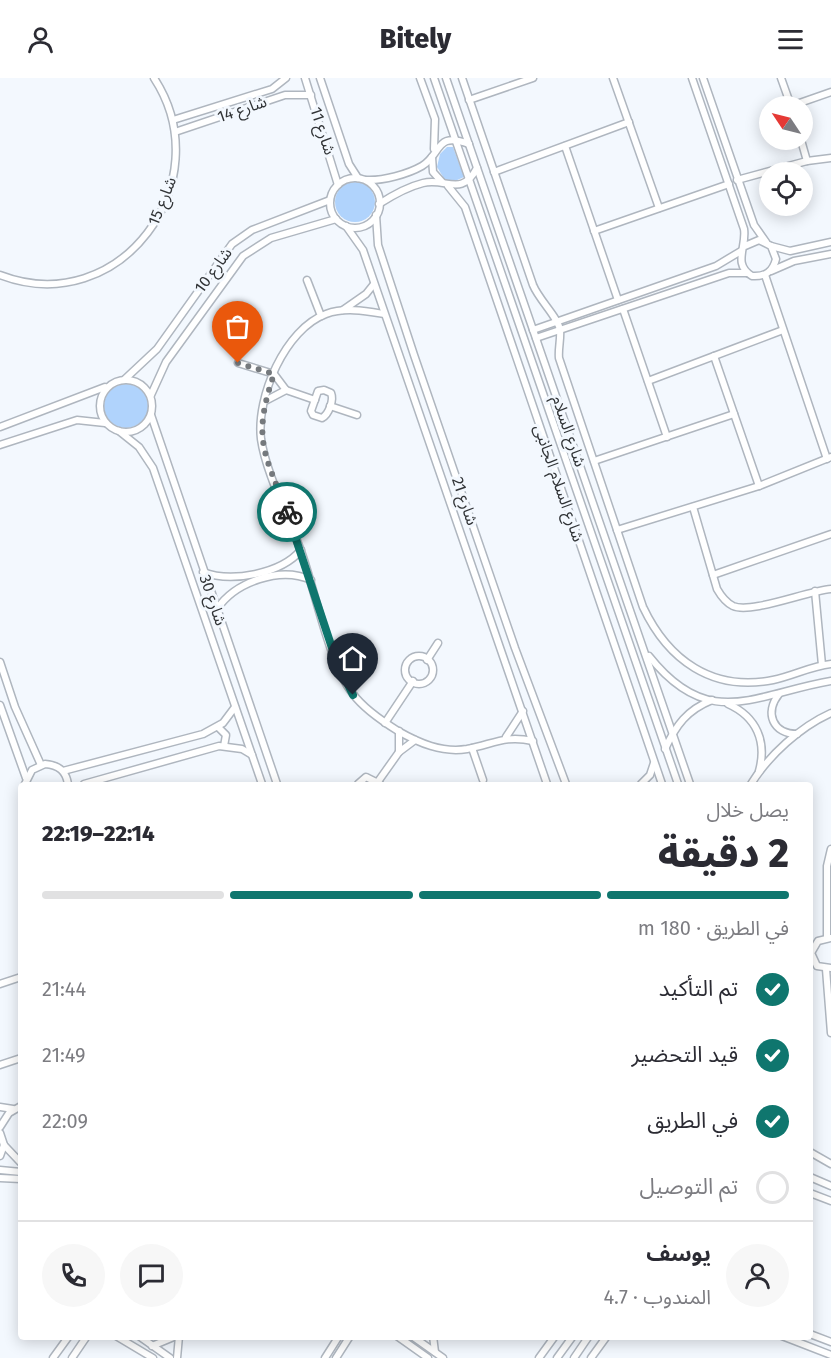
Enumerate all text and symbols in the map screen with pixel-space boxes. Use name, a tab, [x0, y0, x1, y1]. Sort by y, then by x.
icon: person	[24, 23, 57, 56]
text: Bitely	[380, 23, 451, 55]
icon: menu	[774, 23, 807, 56]
street label: شارع 14	[215, 92, 270, 129]
north arrow	[759, 96, 813, 150]
map controls	[759, 96, 813, 216]
street label: شارع 11	[304, 105, 340, 158]
button: locate	[759, 162, 813, 216]
street label: شارع 15	[144, 174, 183, 229]
street label: شارع 10	[190, 244, 238, 298]
pin	[212, 301, 263, 363]
icon: bag	[221, 310, 254, 343]
street label: شارع السلام	[545, 393, 590, 470]
street label: شارع السلام الجانبى	[527, 422, 588, 545]
street label: شارع 21	[445, 474, 482, 529]
courier	[257, 482, 317, 542]
icon: bike	[271, 496, 304, 529]
street label: شارع 30	[193, 572, 231, 629]
pin	[327, 633, 378, 695]
icon: home	[336, 642, 369, 675]
text: يصل خلال	[706, 798, 789, 822]
text: 22:14–22:19	[42, 820, 155, 847]
text: 2 دقيقة	[658, 831, 789, 877]
text: في الطريق · 180 m	[638, 916, 789, 940]
icon: check	[756, 973, 789, 1006]
text: تم التأكيد	[659, 975, 738, 1002]
text: 21:44	[42, 977, 86, 1001]
icon: check	[756, 1039, 789, 1072]
text: قيد التحضير	[631, 1041, 738, 1068]
text: 21:49	[42, 1043, 86, 1067]
icon: check	[756, 1105, 789, 1138]
text: في الطريق	[647, 1107, 738, 1134]
text: 22:09	[42, 1109, 88, 1133]
text: تم التوصيل	[640, 1173, 738, 1200]
text: يوسف	[646, 1240, 711, 1267]
button: phone	[42, 1244, 105, 1307]
button: chat	[120, 1244, 183, 1307]
button: person	[726, 1244, 789, 1307]
text: المندوب · 4.7	[603, 1285, 711, 1309]

